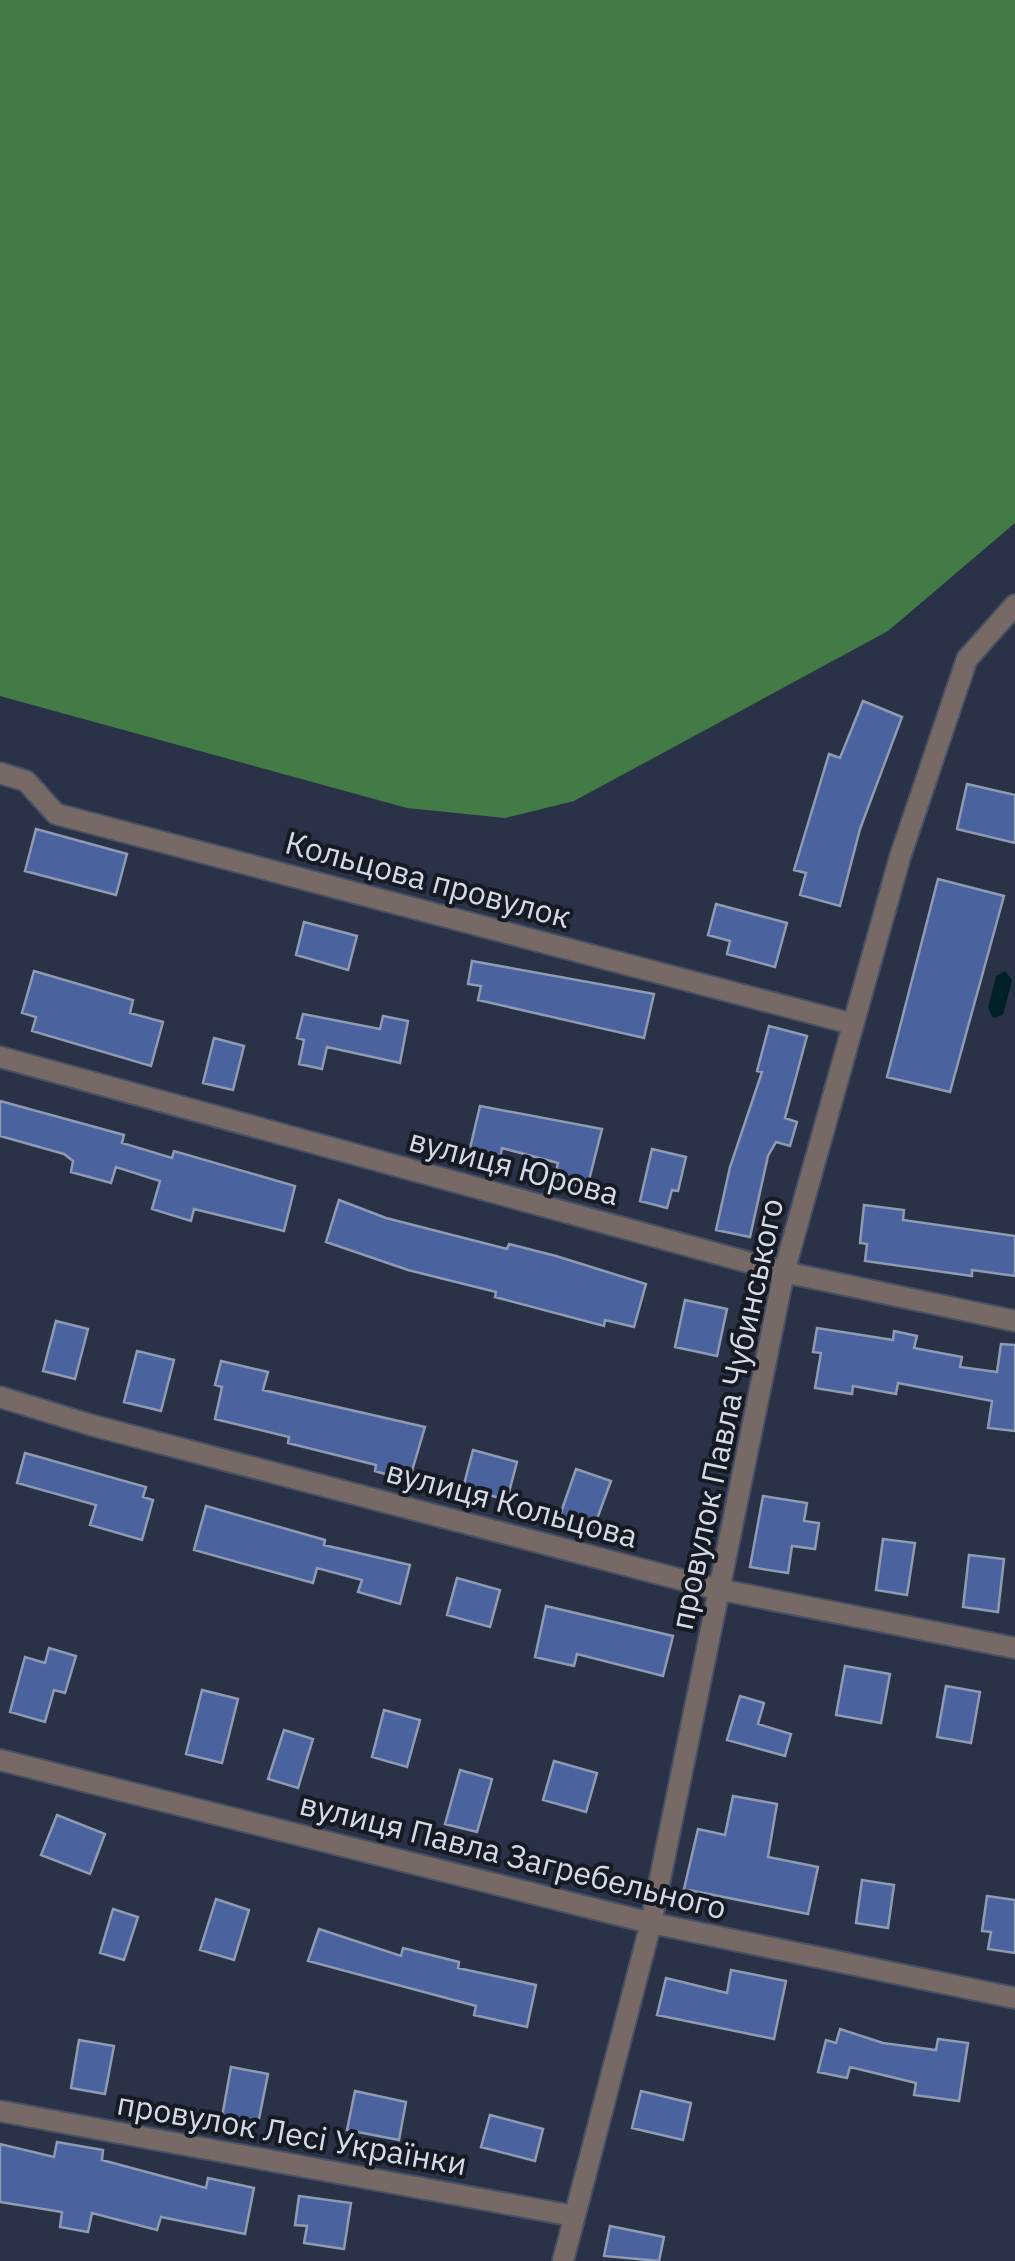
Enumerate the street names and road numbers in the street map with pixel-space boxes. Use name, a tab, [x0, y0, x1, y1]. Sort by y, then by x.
street label: Кольцова провулок	[281, 821, 576, 937]
street label: вулиця Юрова	[405, 1118, 624, 1214]
street label: провулок Павла Чубинського	[660, 1194, 792, 1633]
street label: вулиця Кольцова	[382, 1449, 643, 1557]
street label: вулиця Павла Загребельного	[296, 1782, 731, 1928]
street label: провулок Лесі Українки	[114, 2082, 470, 2184]

